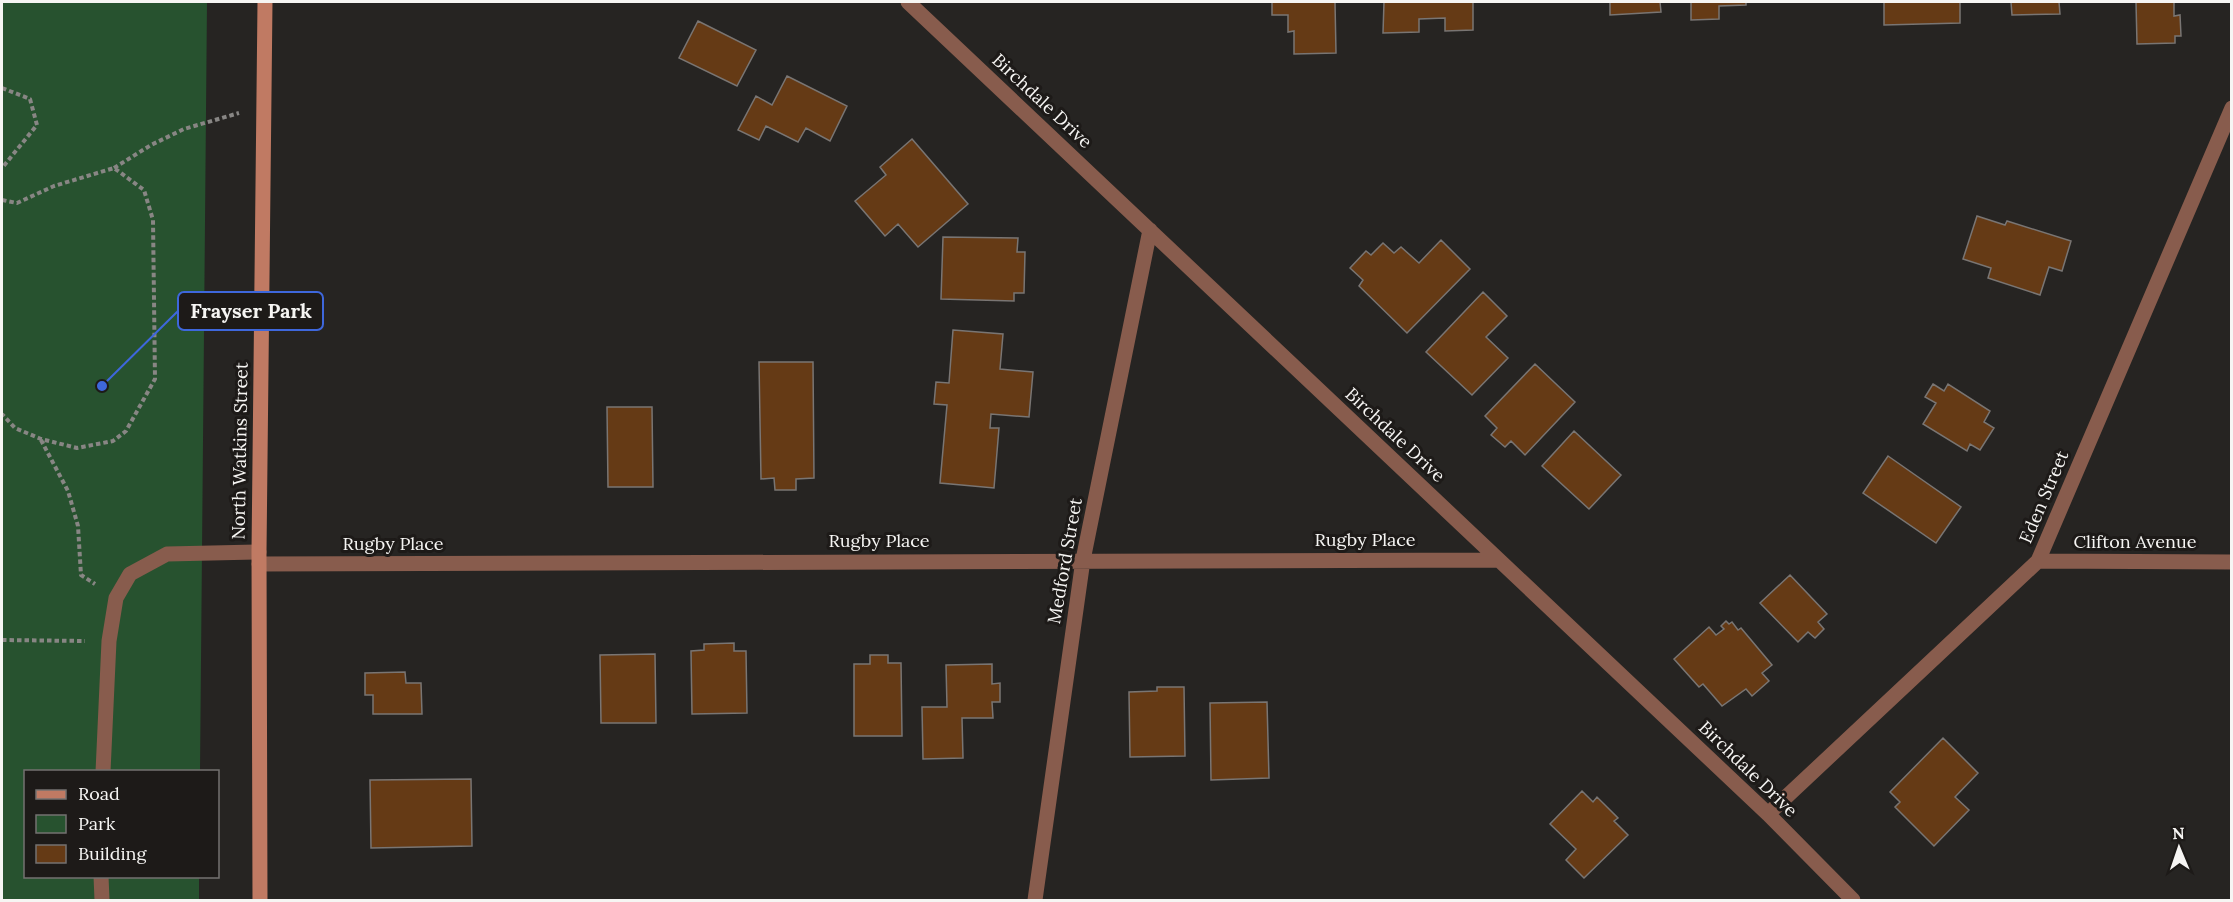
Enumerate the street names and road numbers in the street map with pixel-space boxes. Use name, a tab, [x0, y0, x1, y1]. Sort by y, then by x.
street label: Birchdale Drive	[987, 48, 1097, 153]
street label: North Watkins Street	[226, 362, 253, 540]
street label: Birchdale Drive	[1340, 382, 1450, 487]
street label: Eden Street	[2014, 447, 2073, 547]
street label: Medford Street	[1042, 496, 1087, 626]
street label: Rugby Place	[1314, 528, 1416, 551]
street label: Rugby Place	[828, 529, 930, 552]
street label: Clifton Avenue	[2073, 530, 2197, 553]
street label: Rugby Place	[342, 532, 444, 555]
street label: Birchdale Drive	[1694, 716, 1803, 822]

